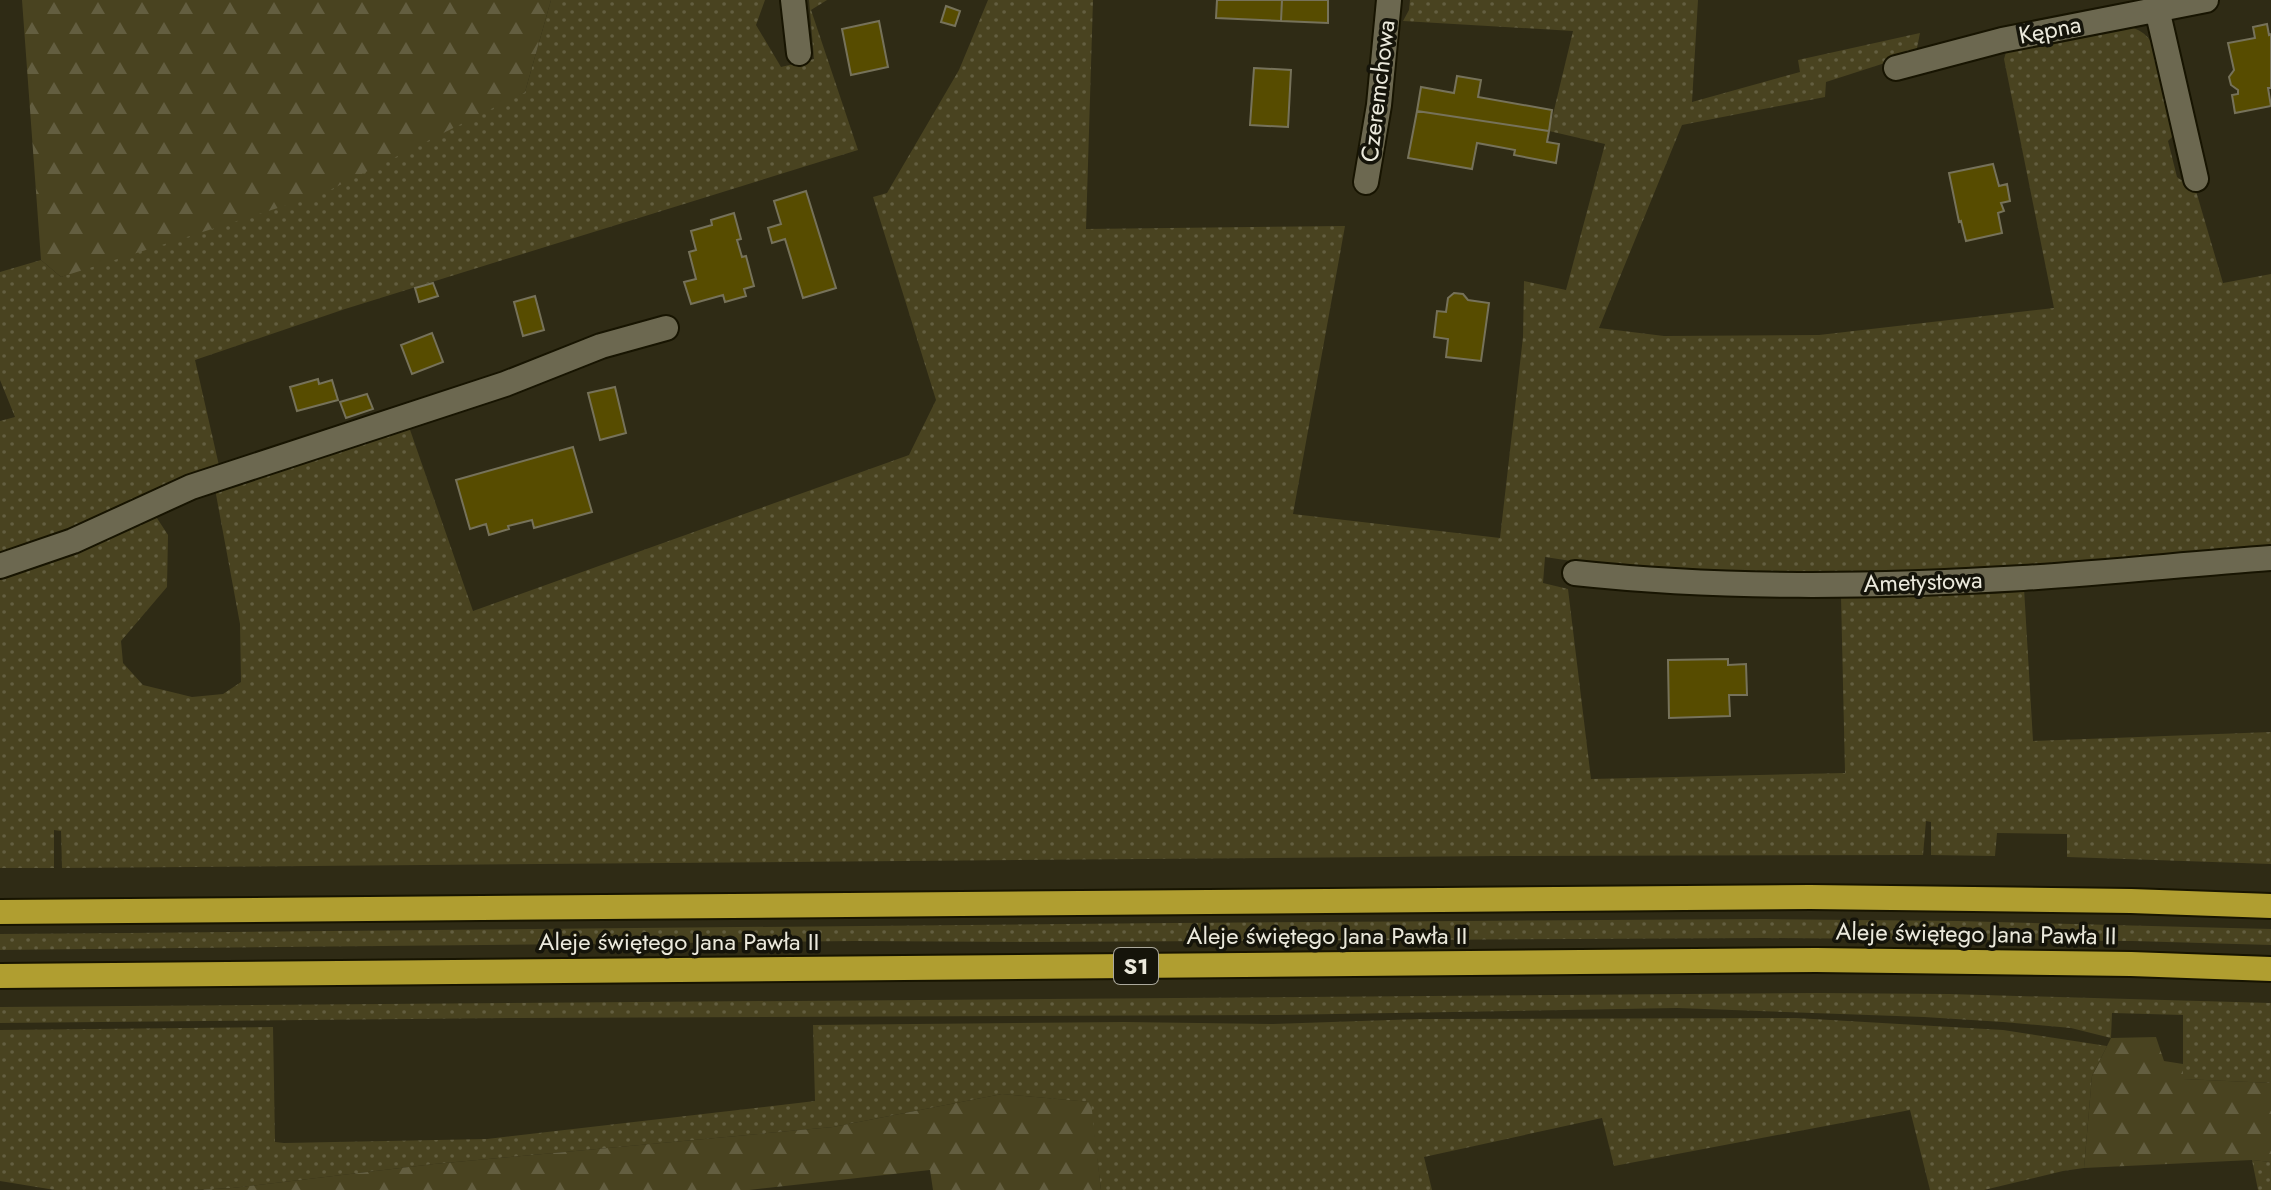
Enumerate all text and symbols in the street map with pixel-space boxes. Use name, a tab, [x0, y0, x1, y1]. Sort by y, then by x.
street label: Kępna	[2016, 6, 2084, 53]
street label: Czeremchowa	[1351, 18, 1404, 164]
street label: Ametystowa	[1863, 562, 1983, 601]
street label: Aleje świętego Jana Pawła II	[1835, 914, 2117, 953]
street label: Aleje świętego Jana Pawła II	[1187, 918, 1467, 953]
street label: Aleje świętego Jana Pawła II	[539, 924, 819, 959]
road number: S1	[1114, 948, 1158, 984]

